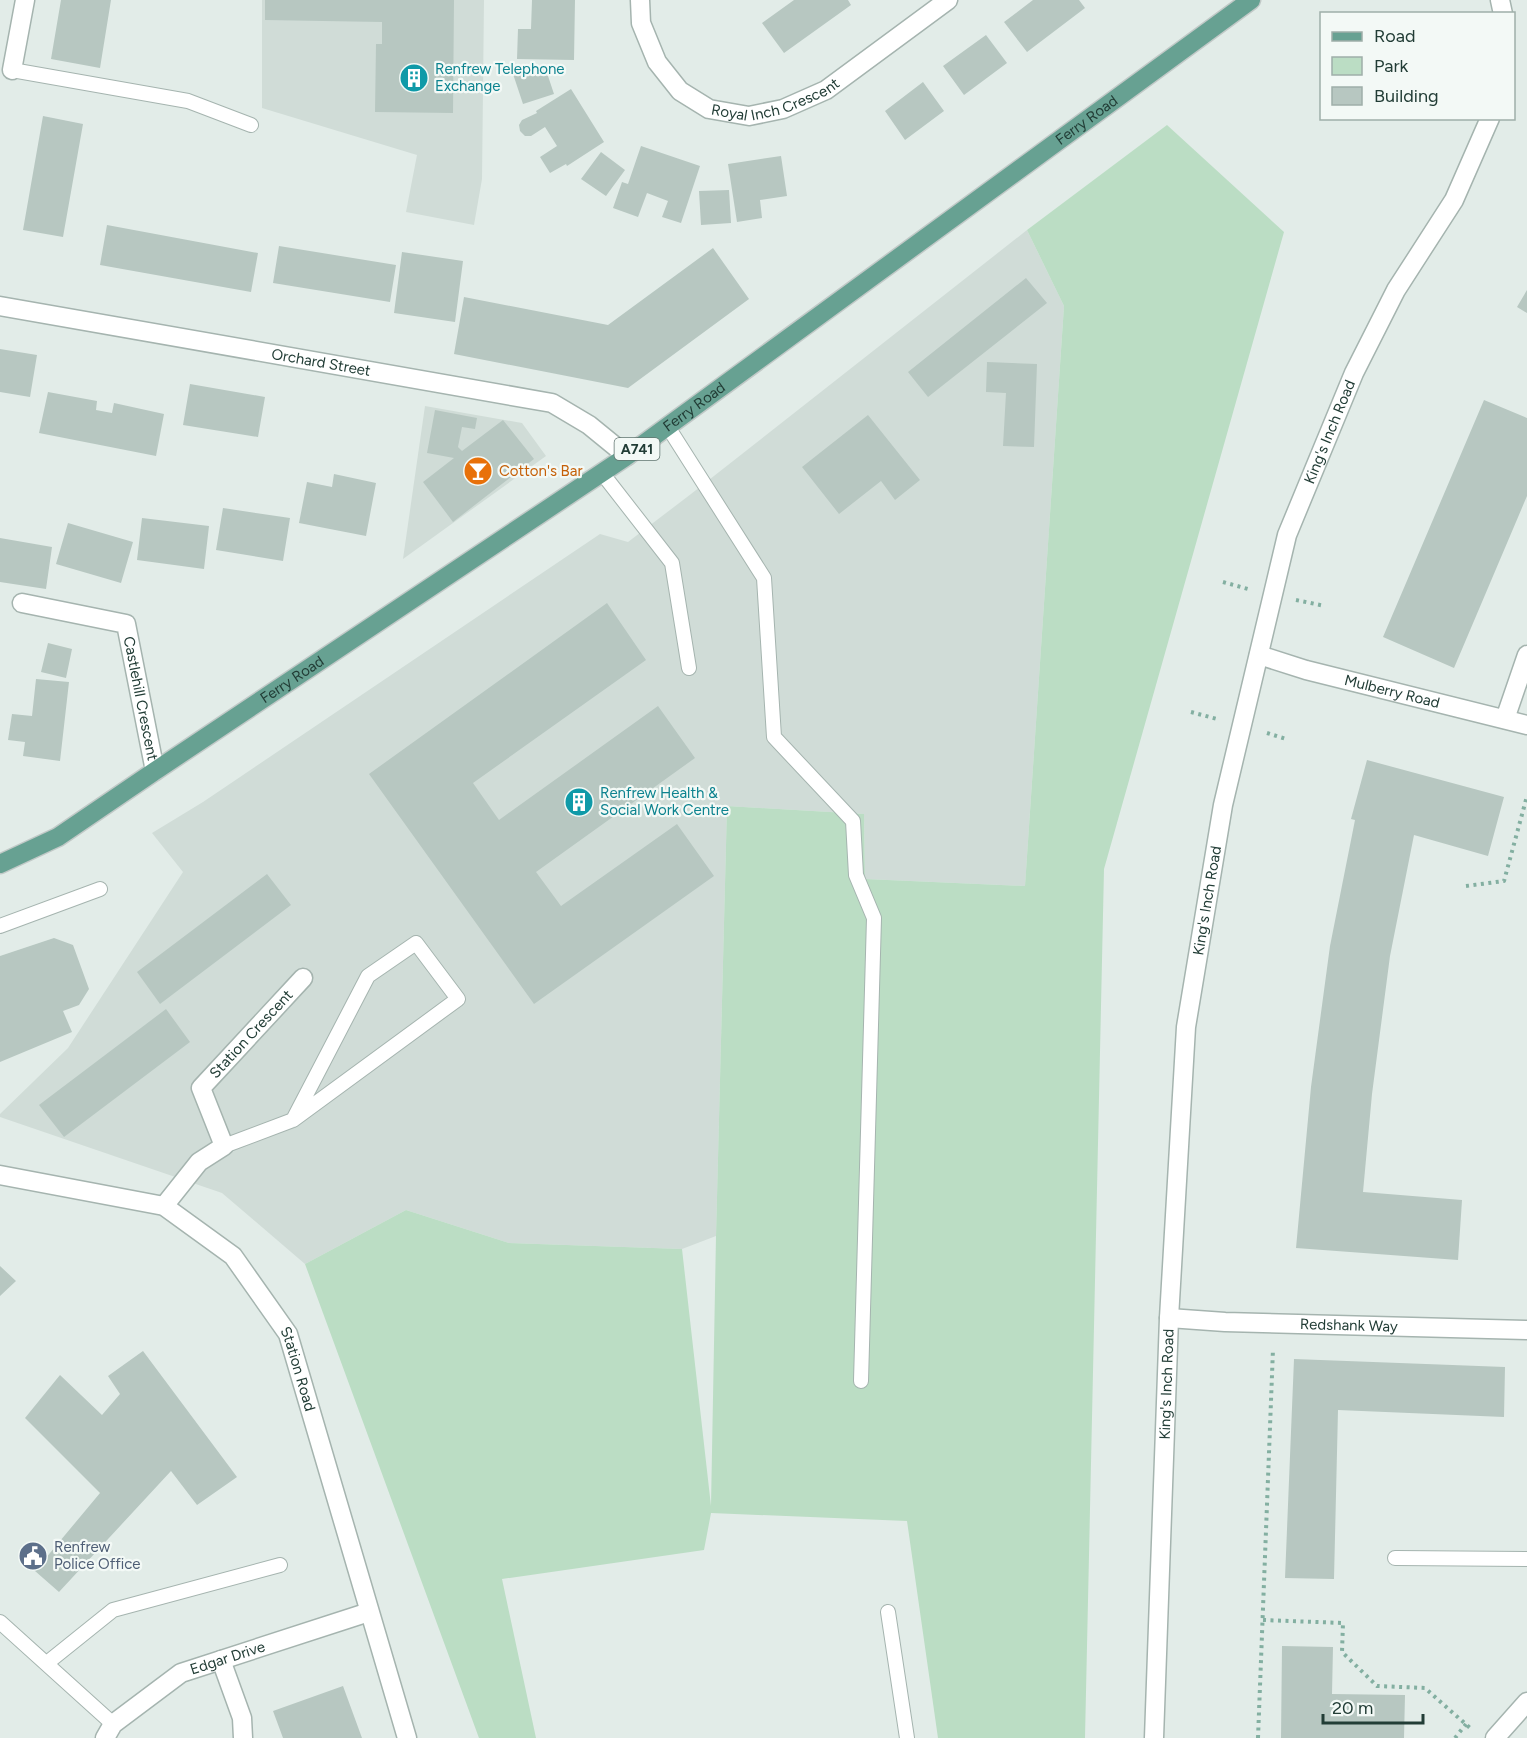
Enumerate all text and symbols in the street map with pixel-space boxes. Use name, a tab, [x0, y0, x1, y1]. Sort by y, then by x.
legend	[1320, 12, 1515, 120]
text: Road	[1374, 25, 1415, 47]
text: Park	[1374, 55, 1409, 77]
place label: Renfrew Telephone Exchange	[435, 60, 565, 95]
building icon: Renfrew Telephone Exchange	[398, 62, 430, 94]
street label: Royal Inch Crescent	[710, 74, 843, 125]
text: Building	[1374, 85, 1439, 107]
street label: Ferry Road	[1052, 91, 1121, 149]
street label: Orchard Street	[270, 345, 372, 380]
street label: King's Inch Road	[1300, 377, 1359, 486]
street label: Ferry Road	[660, 378, 729, 436]
road number: A741	[614, 438, 660, 460]
bar icon: Cotton's Bar	[462, 455, 494, 487]
place label: Cotton's Bar	[499, 462, 582, 480]
street label: Castlehill Crescent	[120, 635, 162, 763]
street label: Ferry Road	[257, 652, 327, 707]
street label: Mulberry Road	[1342, 671, 1442, 712]
place label: Renfrew Health & Social Work Centre	[600, 784, 729, 819]
building icon: Renfrew Health & Social Work Centre	[563, 786, 595, 818]
street label: King's Inch Road	[1189, 844, 1225, 957]
street label: Station Crescent	[206, 986, 297, 1082]
street label: Redshank Way	[1300, 1315, 1398, 1336]
street label: Station Road	[277, 1323, 319, 1413]
street label: King's Inch Road	[1156, 1329, 1178, 1440]
place label: Renfrew Police Office	[54, 1538, 141, 1573]
public building icon: Renfrew Police Office	[17, 1540, 49, 1572]
street label: Edgar Drive	[188, 1637, 267, 1678]
scale bar	[1323, 1687, 1424, 1725]
text: 20 m	[1332, 1697, 1373, 1719]

